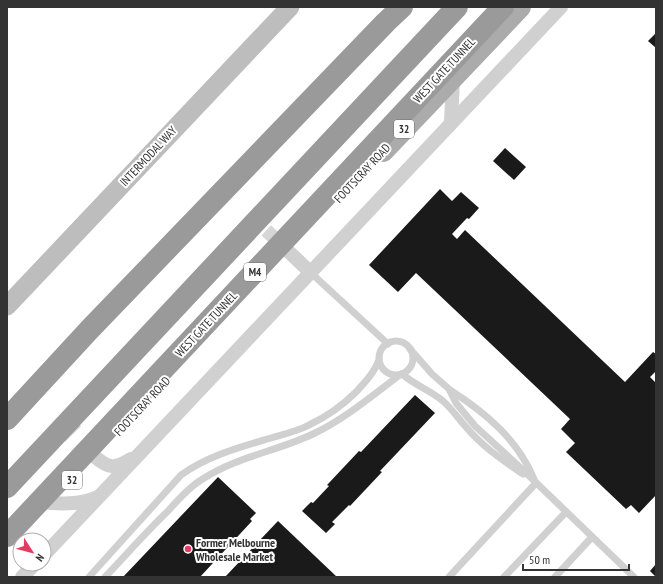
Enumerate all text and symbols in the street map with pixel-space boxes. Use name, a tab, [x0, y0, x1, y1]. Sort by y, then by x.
street label: WEST GATE TUNNEL	[410, 34, 478, 106]
road number: 32	[394, 120, 414, 138]
street label: INTERMODAL WAY	[116, 122, 180, 189]
street label: FOOTSCRAY ROAD	[331, 140, 393, 206]
road number: M4	[244, 263, 266, 281]
street label: WEST GATE TUNNEL	[172, 288, 240, 360]
street label: FOOTSCRAY ROAD	[111, 373, 173, 439]
road number: 32	[62, 471, 82, 489]
north arrow	[12, 532, 52, 572]
place label: Former Melbourne Wholesale Market	[195, 535, 275, 564]
marker: Former Melbourne Wholesale Market	[183, 544, 193, 554]
scale bar	[523, 546, 629, 572]
text: N	[33, 551, 48, 564]
text: 50 m	[529, 552, 550, 567]

